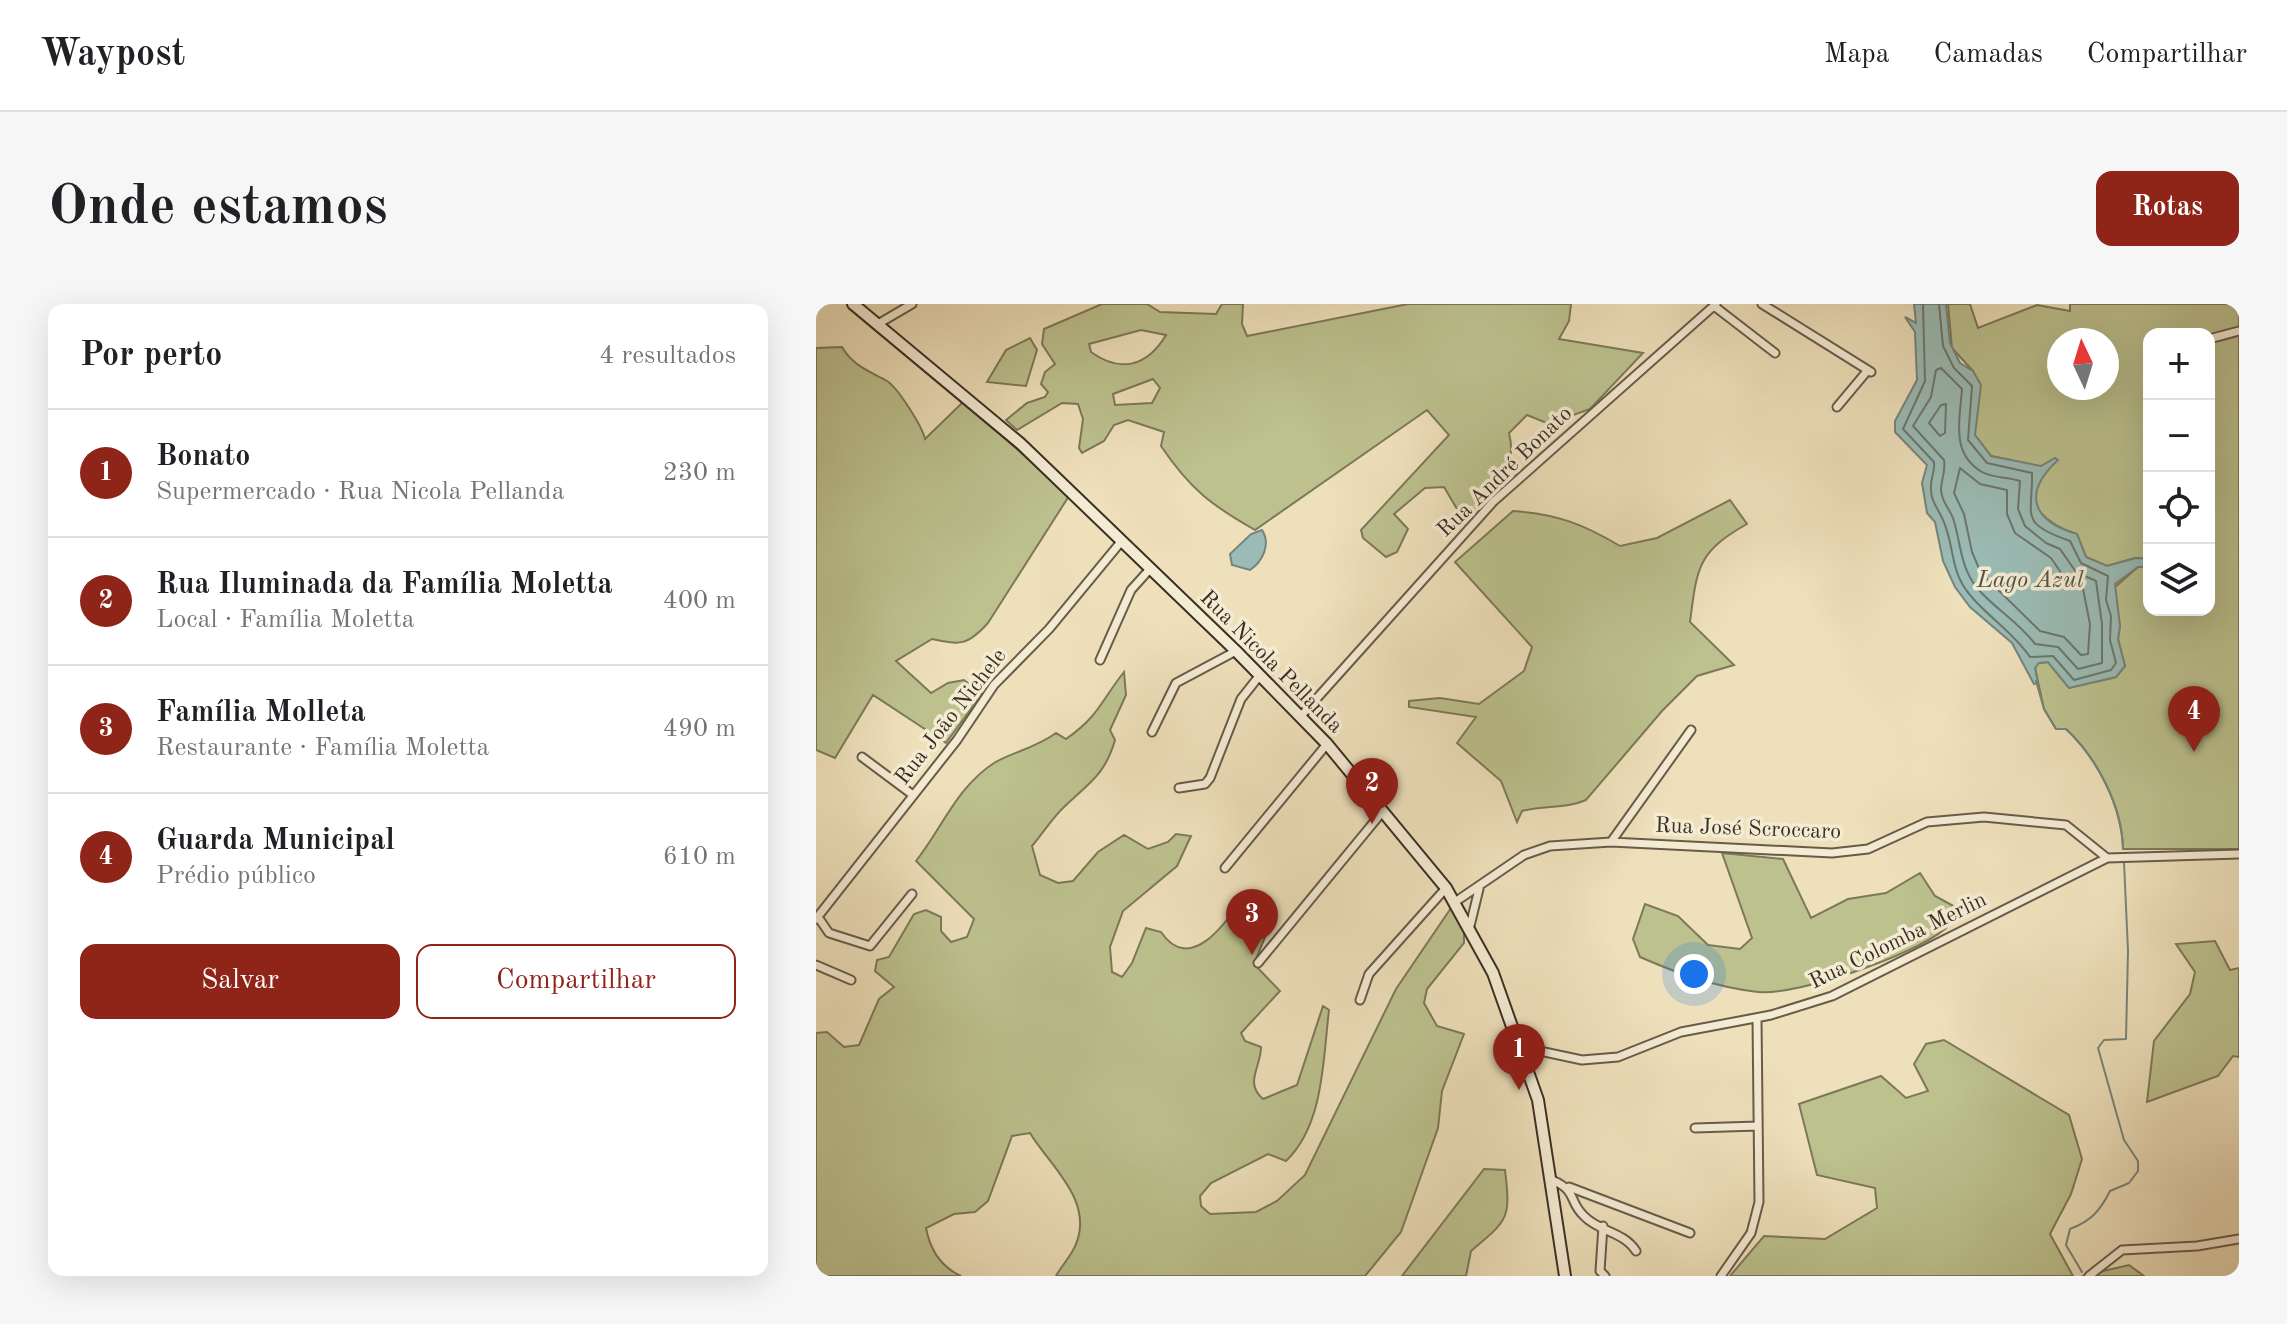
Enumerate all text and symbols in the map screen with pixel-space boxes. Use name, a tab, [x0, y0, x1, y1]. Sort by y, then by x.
text: Waypost	[40, 36, 185, 74]
text: Mapa	[1824, 41, 1890, 69]
text: Camadas	[1934, 41, 2043, 69]
text: Compartilhar	[2087, 41, 2247, 69]
button: Rotas	[2096, 171, 2239, 246]
text: Onde estamos	[48, 180, 388, 236]
north arrow	[2047, 328, 2119, 400]
map controls	[2143, 328, 2215, 616]
button: +	[2143, 328, 2215, 400]
text: Por perto	[80, 339, 222, 373]
text: 4 resultados	[599, 343, 736, 369]
button: −	[2143, 400, 2215, 472]
street label: Rua André Bonato	[1434, 402, 1576, 542]
text: Bonato	[156, 442, 250, 472]
text: 1	[98, 460, 114, 486]
text: 230 m	[663, 460, 736, 486]
button: locate	[2143, 472, 2215, 544]
text: Supermercado · Rua Nicola Pellanda	[156, 479, 565, 505]
button: layers	[2143, 544, 2215, 616]
water label: Lago Azul	[1975, 569, 2084, 593]
text: Rua Iluminada da Família Moletta	[156, 570, 613, 600]
street label: Rua Nicola Pellanda	[1195, 586, 1347, 738]
text: 2	[98, 588, 114, 614]
text: 400 m	[663, 588, 736, 614]
text: Local · Família Moletta	[156, 607, 415, 633]
street label: Rua João Nichele	[891, 645, 1011, 789]
pin: 4	[2168, 686, 2220, 752]
text: Família Molleta	[156, 698, 366, 728]
text: 3	[98, 716, 114, 742]
text: 490 m	[663, 716, 736, 742]
text: Restaurante · Família Moletta	[156, 735, 489, 761]
pin: 2	[1346, 758, 1398, 824]
street label: Rua José Scroccaro	[1655, 815, 1841, 843]
text: Guarda Municipal	[156, 826, 395, 856]
text: 4	[98, 844, 114, 870]
text: 610 m	[663, 844, 736, 870]
text: Prédio público	[156, 863, 316, 889]
pin: 3	[1226, 889, 1278, 955]
street label: Rua Colomba Merlin	[1806, 889, 1990, 993]
button: Salvar	[80, 944, 400, 1019]
button: Compartilhar	[416, 944, 736, 1019]
your location	[1674, 954, 1714, 994]
pin: 1	[1493, 1024, 1545, 1090]

